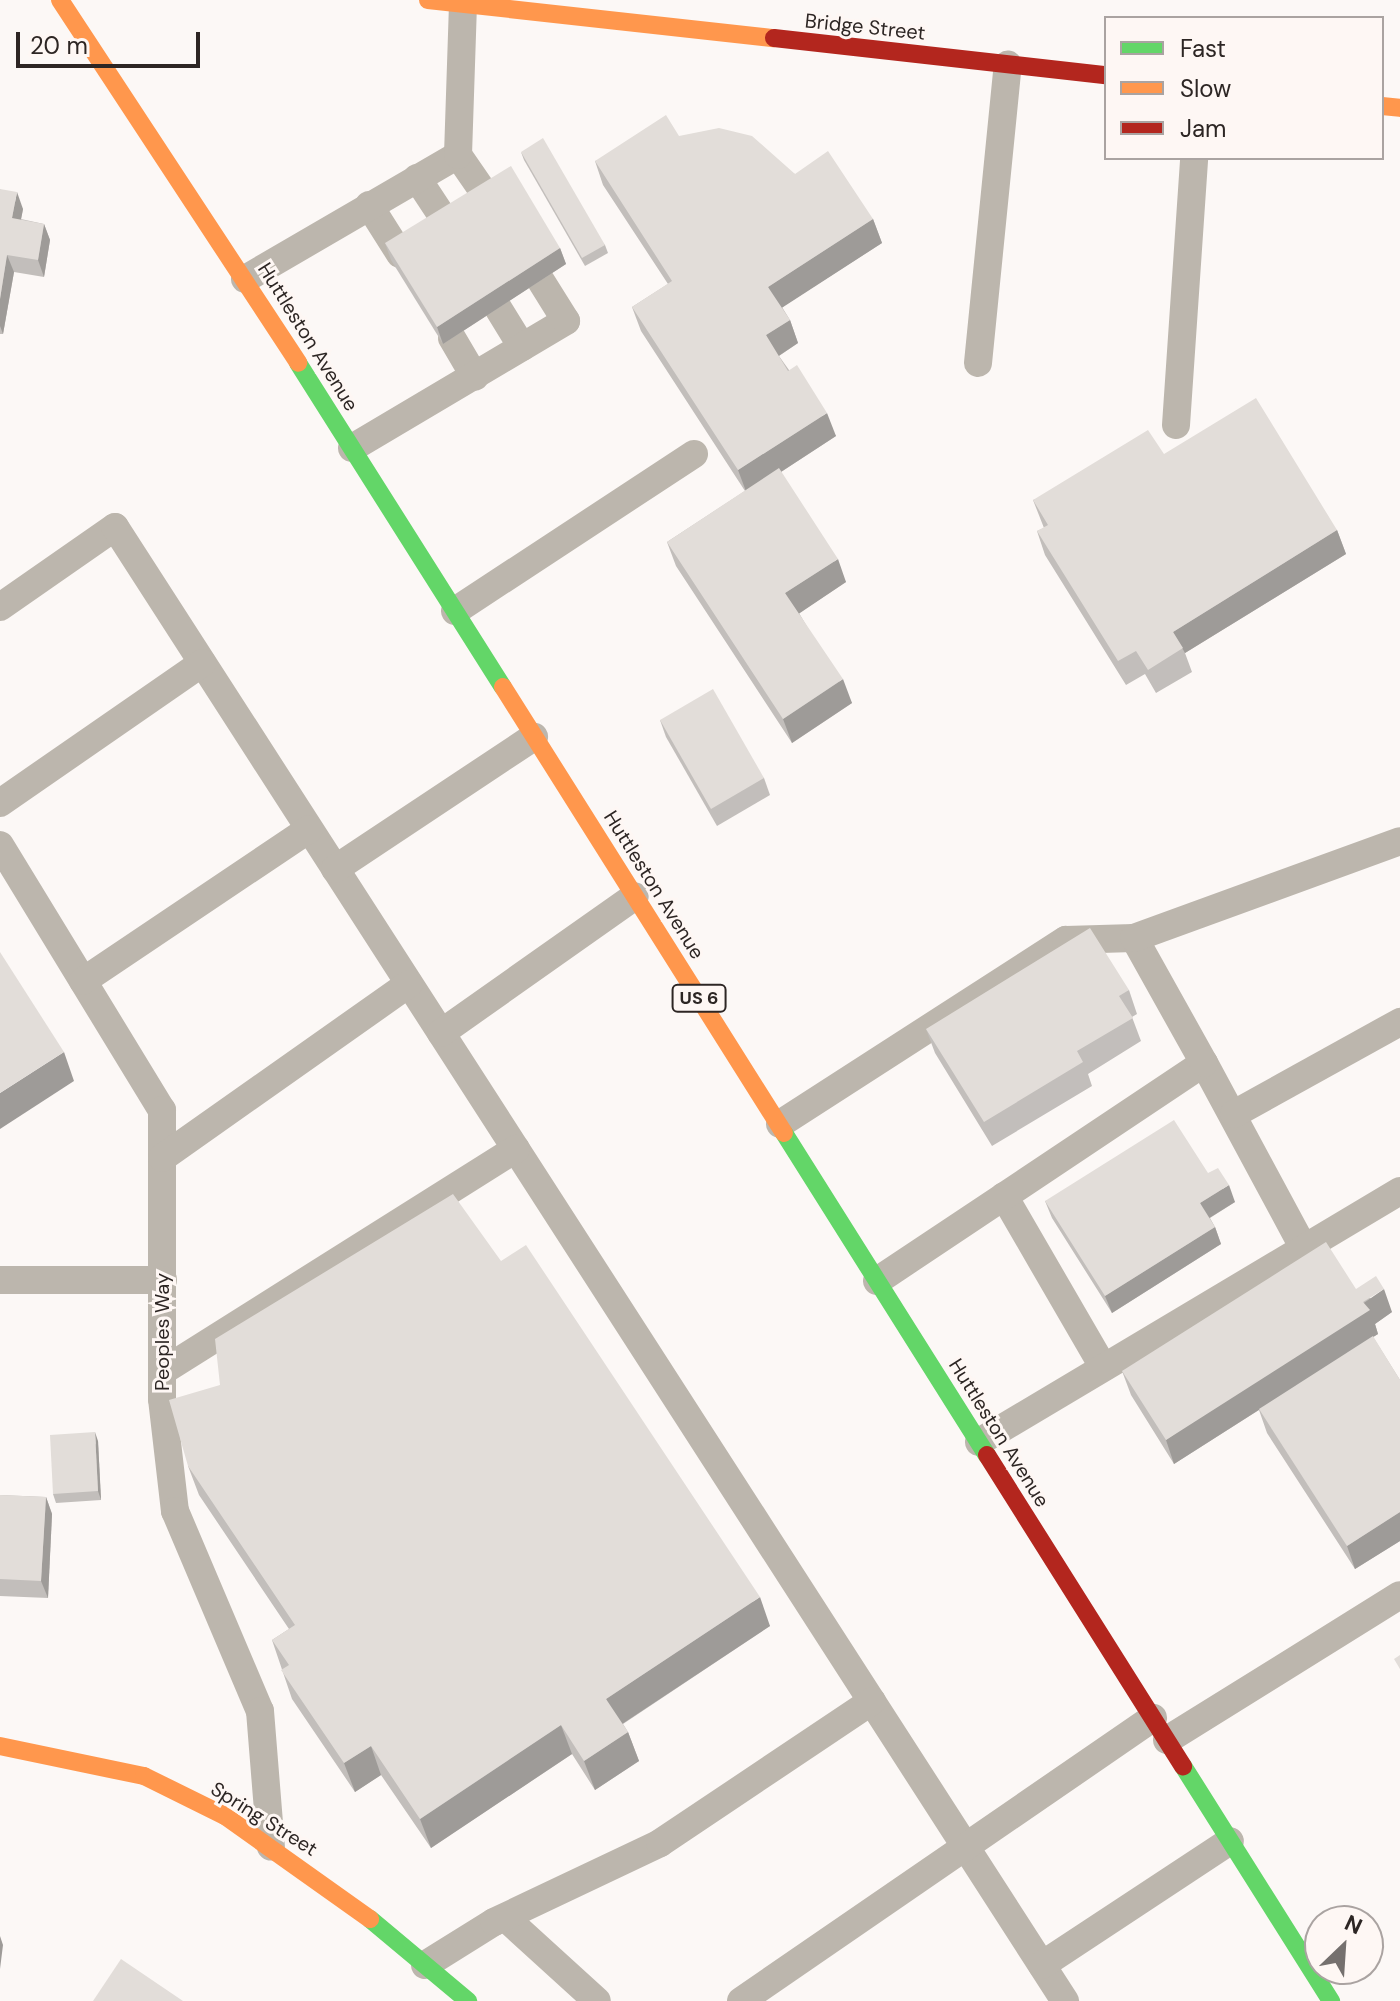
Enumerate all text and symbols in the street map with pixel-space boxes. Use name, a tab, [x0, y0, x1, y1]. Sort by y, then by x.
street label: Bridge Street	[804, 9, 926, 45]
scale bar	[20, 16, 204, 66]
legend	[1104, 16, 1384, 160]
text: 20 m	[30, 30, 88, 61]
text: Fast	[1180, 33, 1226, 64]
text: Slow	[1180, 73, 1231, 104]
text: Jam	[1180, 113, 1226, 144]
street label: Huttleston Avenue	[253, 258, 363, 416]
street label: Huttleston Avenue	[599, 806, 709, 964]
road number: US 6	[671, 984, 727, 1012]
street label: Peoples Way	[150, 1273, 174, 1391]
street label: Huttleston Avenue	[944, 1354, 1054, 1512]
street label: Spring Street	[206, 1777, 322, 1861]
north arrow	[1304, 1905, 1384, 1985]
text: N	[1340, 1908, 1367, 1941]

